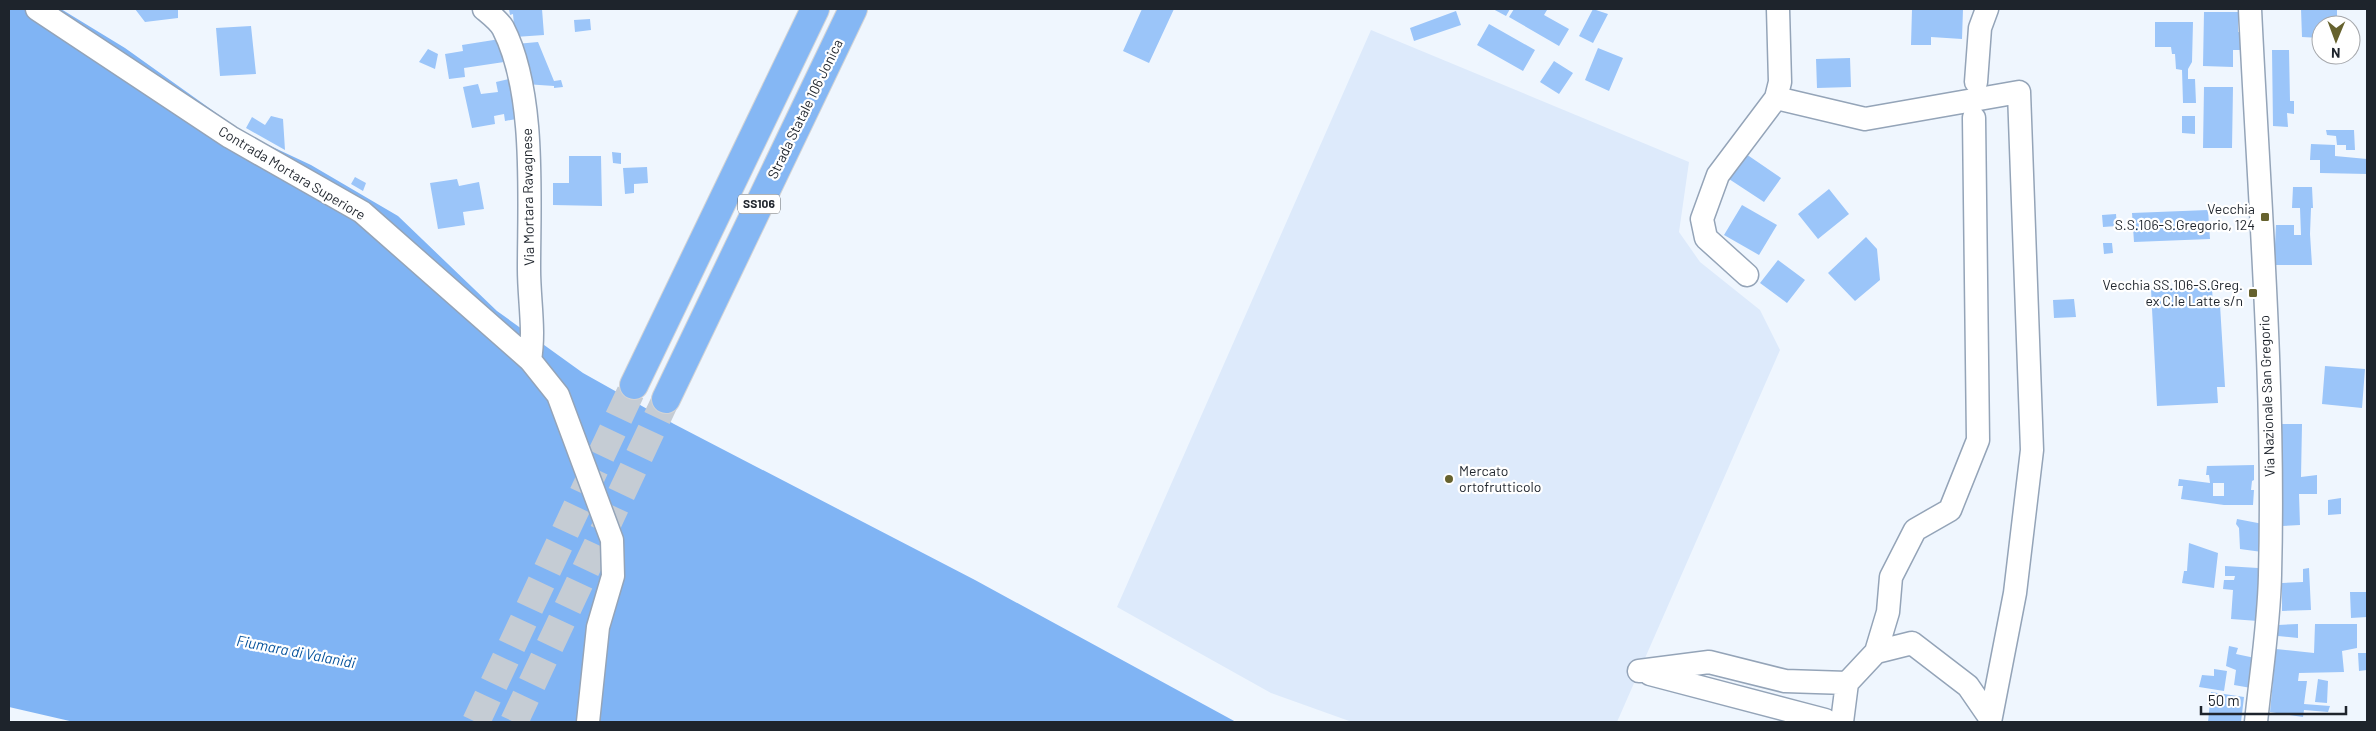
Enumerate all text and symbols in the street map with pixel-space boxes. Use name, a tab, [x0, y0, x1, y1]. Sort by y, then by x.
north arrow	[2311, 15, 2361, 65]
street label: Strada Statale 106 Jonica	[763, 36, 846, 181]
text: N	[2331, 45, 2341, 62]
street label: Contrada Mortara Superiore	[216, 122, 369, 223]
street label: Via Mortara Ravagnese	[518, 128, 537, 266]
road number: SS106	[738, 194, 780, 213]
place label: Vecchia S.S.106-S.Gregorio, 124	[2115, 200, 2255, 233]
marker: Vecchia S.S.106-S.Gregorio, 124	[2259, 211, 2271, 223]
place label: Vecchia SS.106-S.Greg. ex C.le Latte s/n	[2102, 276, 2243, 309]
marker: Vecchia SS.106-S.Greg. ex C.le Latte s/n	[2247, 287, 2259, 299]
street label: Via Nazionale San Gregorio	[2255, 315, 2278, 477]
place label: Mercato ortofrutticolo	[1459, 462, 1541, 495]
marker: Mercato ortofrutticolo	[1443, 473, 1455, 485]
water label: Fiumara di Valanidi	[235, 631, 357, 671]
scale bar	[2201, 684, 2346, 716]
text: 50 m	[2208, 691, 2240, 709]

